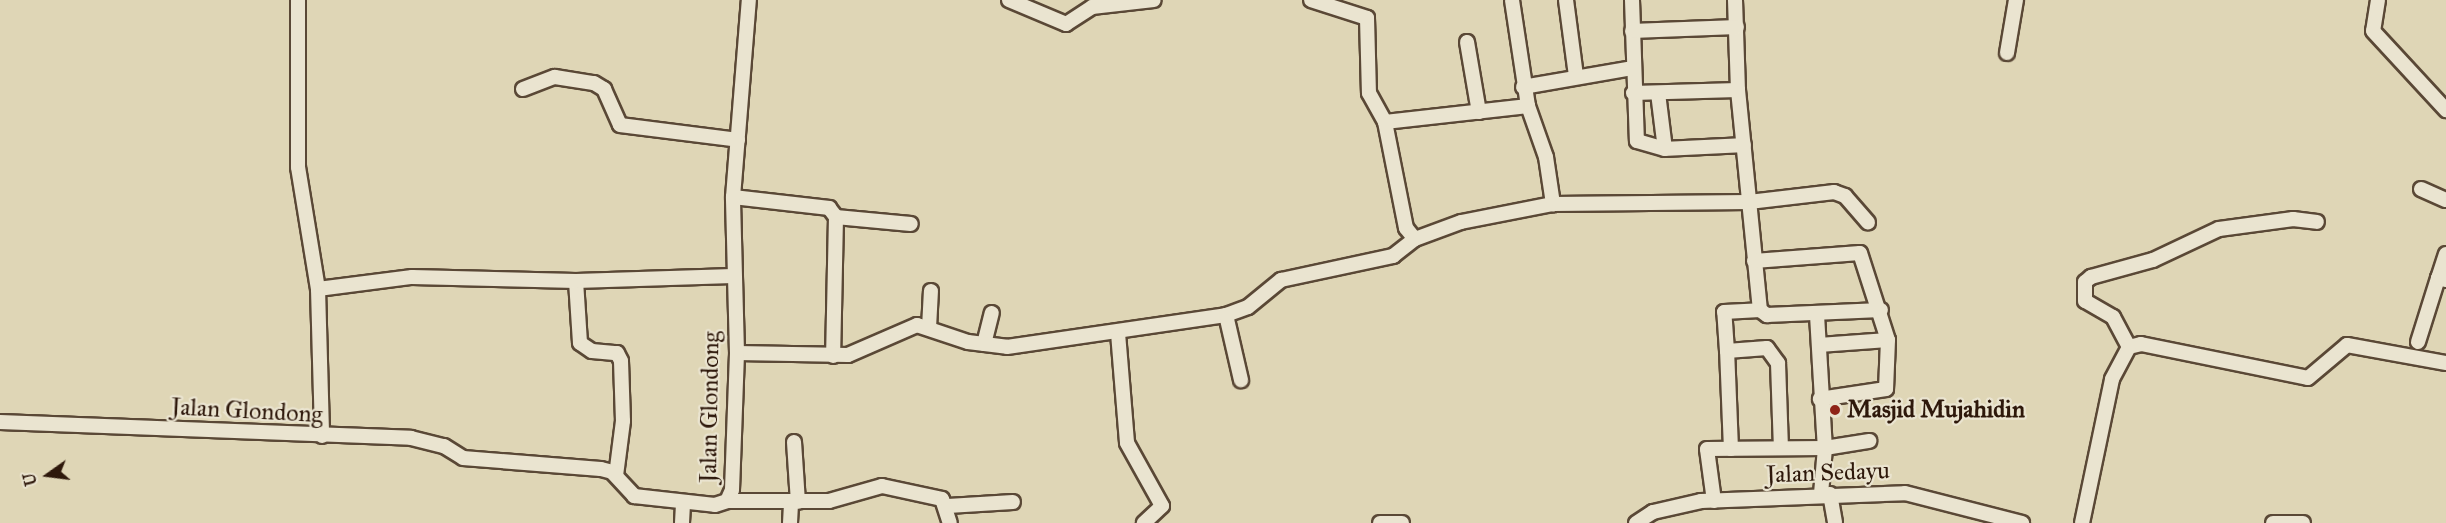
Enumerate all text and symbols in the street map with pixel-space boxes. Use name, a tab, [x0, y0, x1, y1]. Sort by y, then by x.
street label: Jalan Glondong	[694, 331, 726, 483]
street label: Jalan Glondong	[170, 393, 324, 429]
place label: Masjid Mujahidin	[1847, 396, 2025, 424]
marker: Masjid Mujahidin	[1828, 403, 1842, 417]
north arrow	[18, 445, 78, 505]
street label: Jalan Sedayu	[1766, 456, 1890, 490]
text: U	[19, 471, 41, 488]

